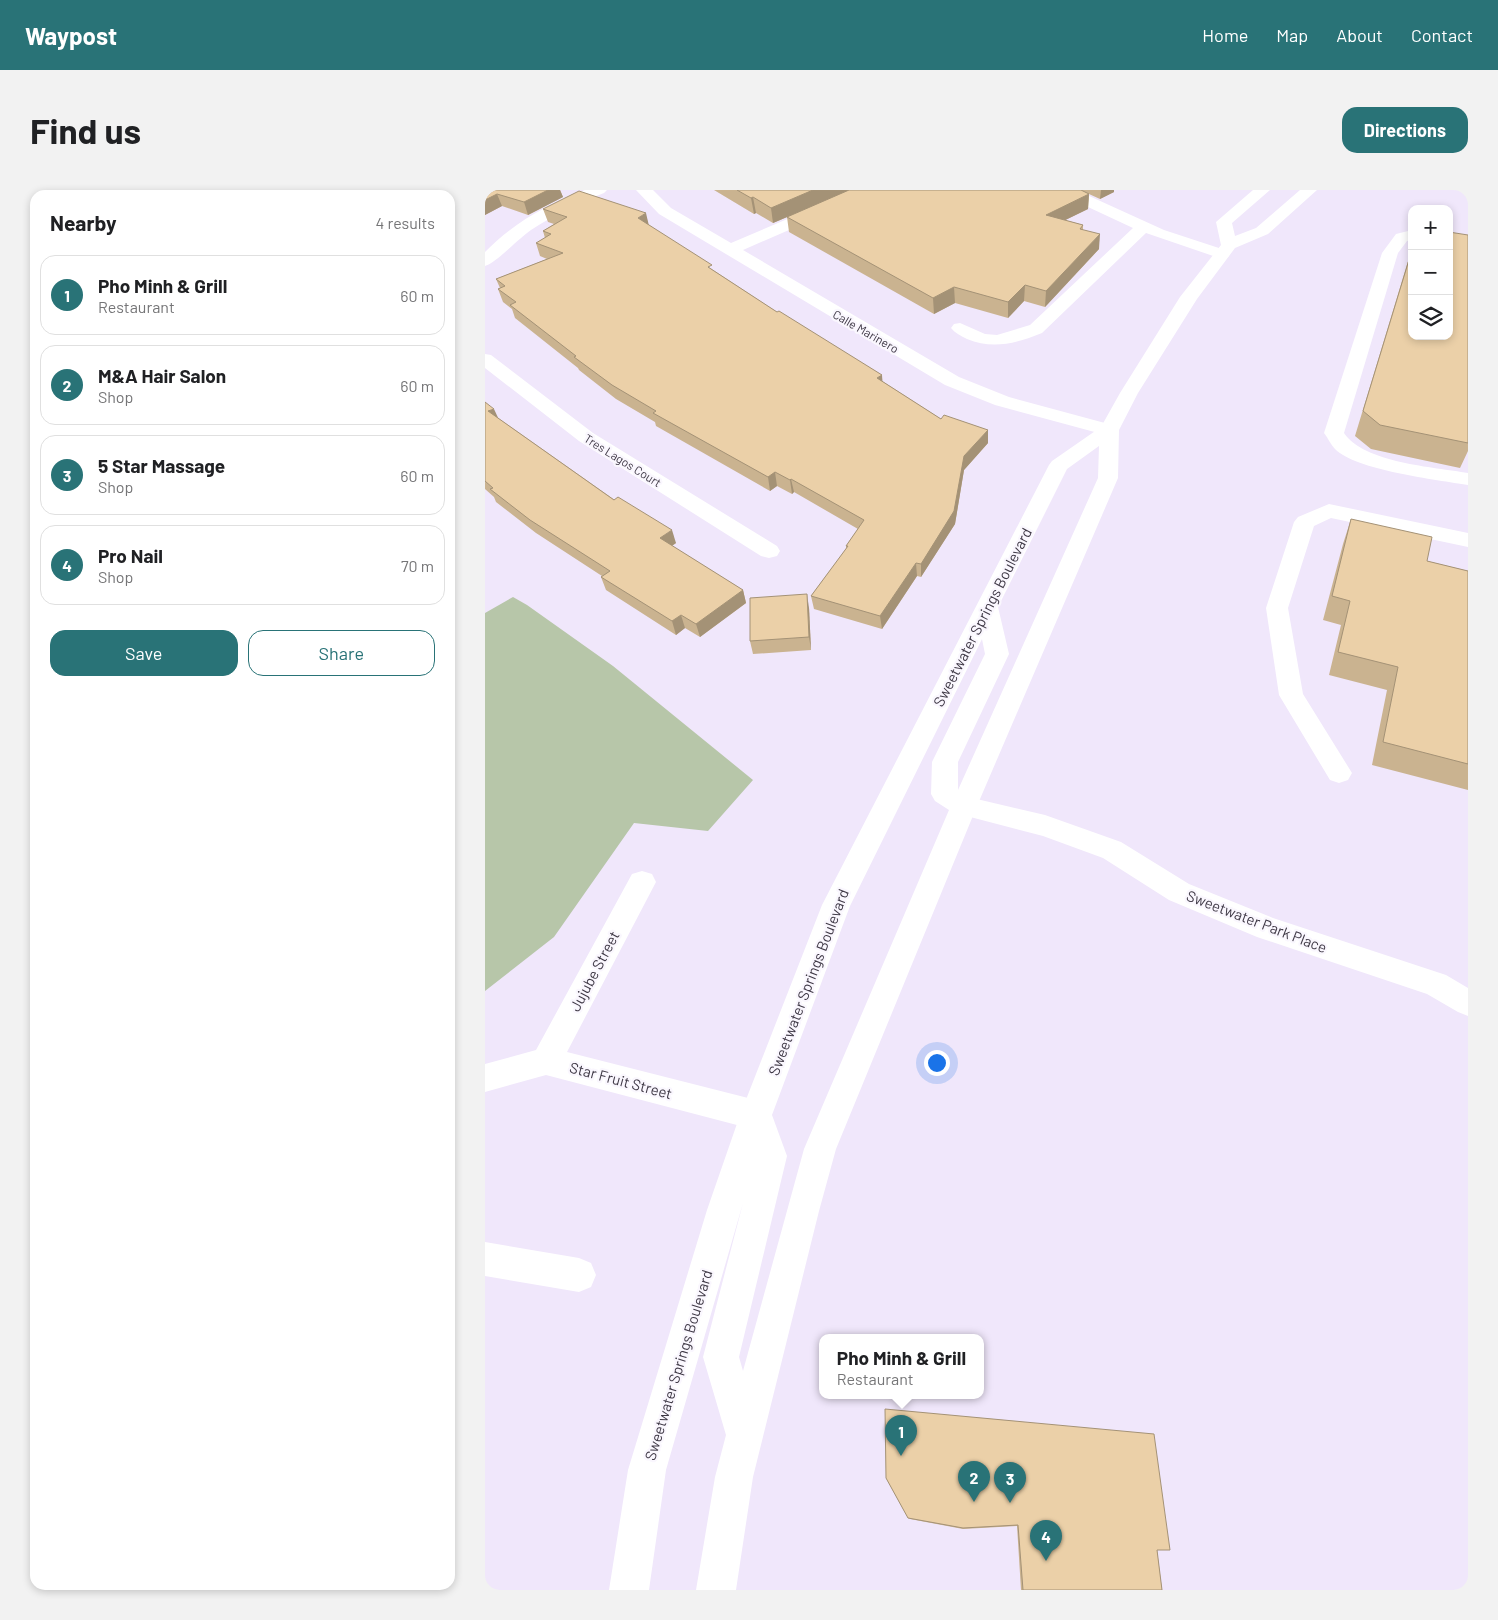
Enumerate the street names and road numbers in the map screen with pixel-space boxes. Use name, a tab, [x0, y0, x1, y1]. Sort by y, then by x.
street label: Calle Marinero	[831, 307, 901, 355]
street label: Tres Lagos Court	[582, 431, 664, 489]
street label: Sweetwater Springs Boulevard	[929, 525, 1035, 709]
street label: Sweetwater Springs Boulevard	[764, 886, 852, 1078]
street label: Sweetwater Park Place	[1184, 886, 1330, 956]
street label: Jujube Street	[565, 928, 623, 1014]
street label: Star Fruit Street	[568, 1058, 674, 1102]
street label: Sweetwater Springs Boulevard	[640, 1268, 716, 1462]

